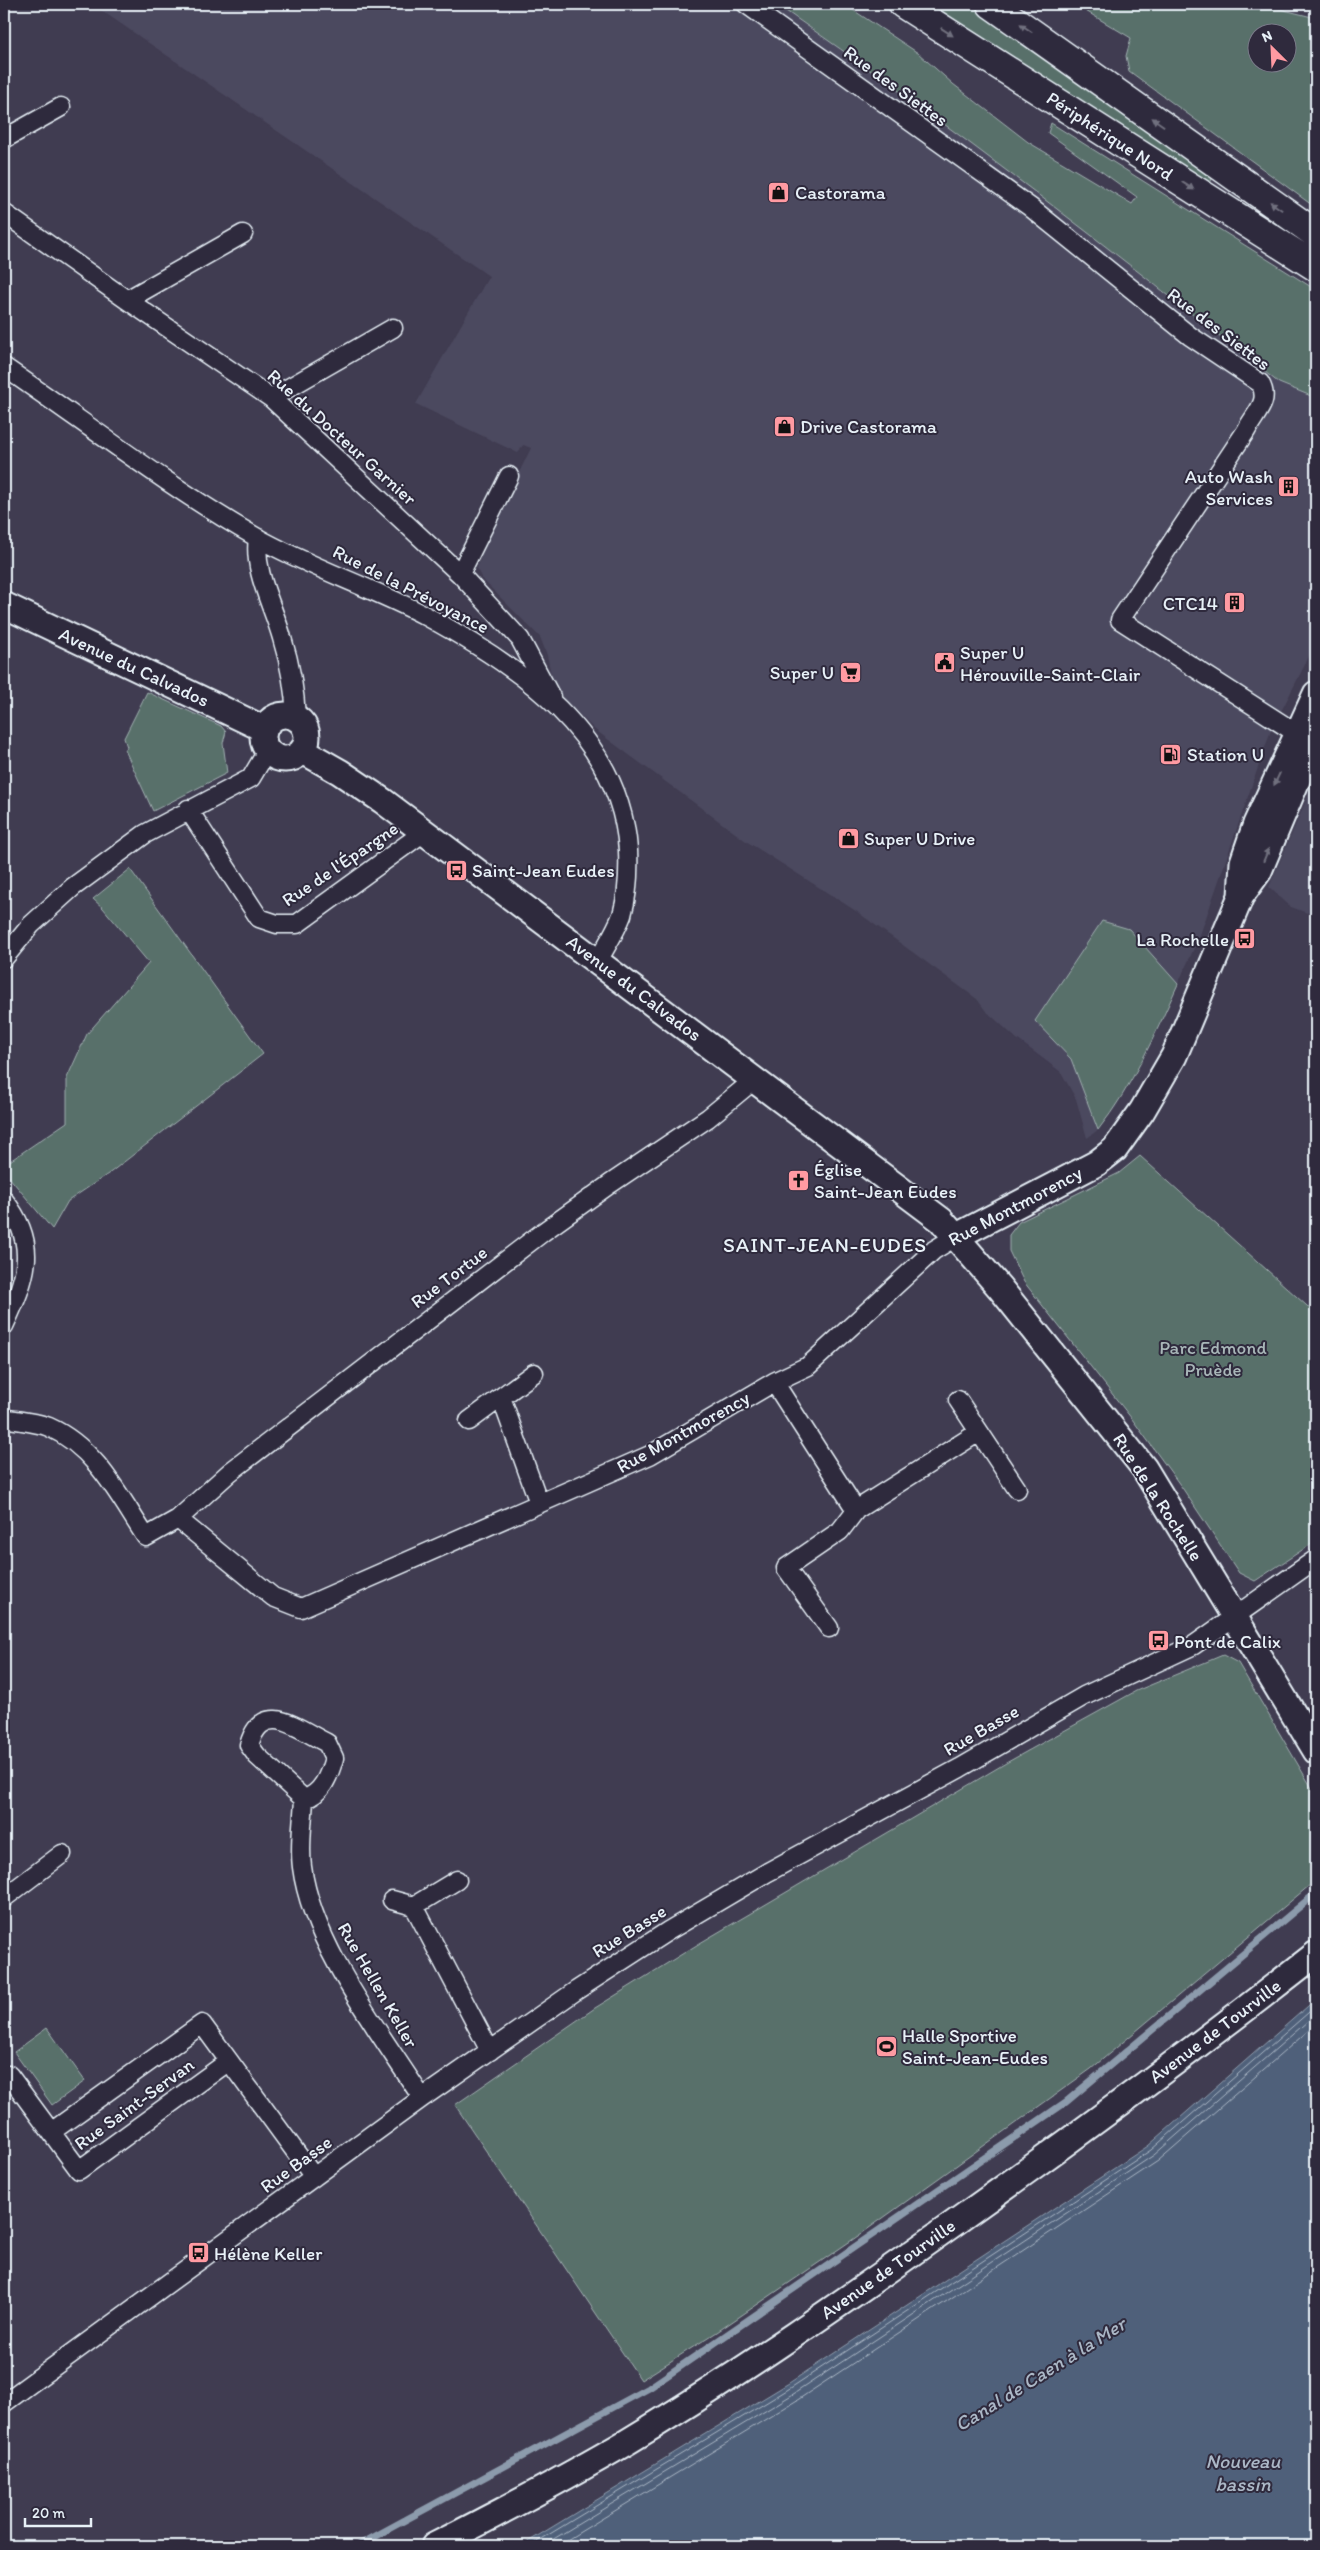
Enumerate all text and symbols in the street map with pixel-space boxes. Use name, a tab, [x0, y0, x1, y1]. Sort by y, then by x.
north arrow	[1248, 22, 1298, 72]
one-way arrow	[1019, 23, 1033, 33]
text: N	[1259, 27, 1275, 46]
one-way arrow	[941, 28, 954, 37]
street label: Rue des Siettes	[839, 40, 953, 132]
street label: Périphérique Nord	[1042, 86, 1178, 186]
one-way arrow	[1151, 117, 1165, 127]
shop icon: Castorama	[767, 180, 791, 204]
place label: Castorama	[795, 181, 886, 204]
one-way arrow	[1181, 181, 1194, 190]
one-way arrow	[1270, 201, 1283, 211]
street label: Rue des Siettes	[1163, 283, 1275, 375]
street label: Rue du Docteur Garnier	[263, 364, 422, 510]
shop icon: Drive Castorama	[772, 414, 796, 438]
place label: Drive Castorama	[800, 415, 937, 438]
place label: Auto Wash Services	[1185, 465, 1273, 510]
building icon: Auto Wash Services	[1277, 475, 1301, 499]
street label: Rue de la Prévoyance	[329, 540, 493, 638]
building icon: CTC14	[1222, 591, 1246, 615]
place label: CTC14	[1163, 592, 1218, 615]
street label: Avenue du Calvados	[55, 622, 213, 712]
place label: Super U Hérouville-Saint-Clair	[960, 641, 1141, 686]
public building icon: Super U Hérouville-Saint-Clair	[932, 651, 956, 675]
supermarket icon: Super U	[838, 660, 862, 684]
place label: Super U	[770, 661, 834, 684]
fuel station icon: Station U	[1159, 742, 1183, 766]
place label: Station U	[1187, 743, 1264, 766]
one-way arrow	[1273, 772, 1281, 786]
street label: Rue de l'Épargne	[277, 817, 403, 911]
shop icon: Super U Drive	[836, 826, 860, 850]
place label: Super U Drive	[864, 827, 975, 850]
one-way arrow	[1262, 847, 1270, 862]
bus stop icon: Saint-Jean Eudes	[444, 858, 468, 882]
place label: Saint-Jean Eudes	[472, 859, 615, 882]
bus stop icon: La Rochelle	[1233, 927, 1257, 951]
place label: La Rochelle	[1136, 928, 1229, 951]
street label: Avenue du Calvados	[562, 930, 706, 1046]
place label: Église Saint-Jean Eudes	[814, 1158, 957, 1203]
street label: Rue Montmorency	[944, 1161, 1086, 1251]
church icon: Église Saint-Jean Eudes	[786, 1168, 810, 1192]
district label: SAINT-JEAN-EUDES	[723, 1232, 927, 1257]
street label: Rue Tortue	[406, 1241, 492, 1313]
park label: Parc Edmond Pruède	[1159, 1336, 1267, 1381]
street label: Rue Montmorency	[613, 1386, 754, 1478]
street label: Rue de la Rochelle	[1108, 1429, 1208, 1565]
bus stop icon: Pont de Calix	[1146, 1629, 1170, 1653]
place label: Pont de Calix	[1174, 1630, 1281, 1653]
street label: Rue Basse	[939, 1699, 1023, 1761]
street label: Rue Basse	[588, 1899, 670, 1963]
street label: Rue Hellen Keller	[333, 1918, 423, 2052]
street label: Avenue de Tourville	[1144, 1974, 1286, 2088]
place label: Halle Sportive Saint-Jean-Eudes	[902, 2024, 1048, 2069]
sports icon: Halle Sportive Saint-Jean-Eudes	[874, 2034, 898, 2058]
street label: Rue Saint-Servan	[70, 2053, 198, 2155]
street label: Rue Basse	[256, 2130, 336, 2198]
street label: Avenue de Tourville	[816, 2214, 960, 2324]
bus stop icon: Hélène Keller	[186, 2241, 210, 2265]
place label: Hélène Keller	[214, 2242, 323, 2265]
water label: Canal de Caen à la Mer	[950, 2311, 1132, 2436]
water label: Nouveau bassin	[1206, 2449, 1282, 2496]
scale bar	[25, 2495, 91, 2527]
text: 20 m	[32, 2504, 66, 2522]

